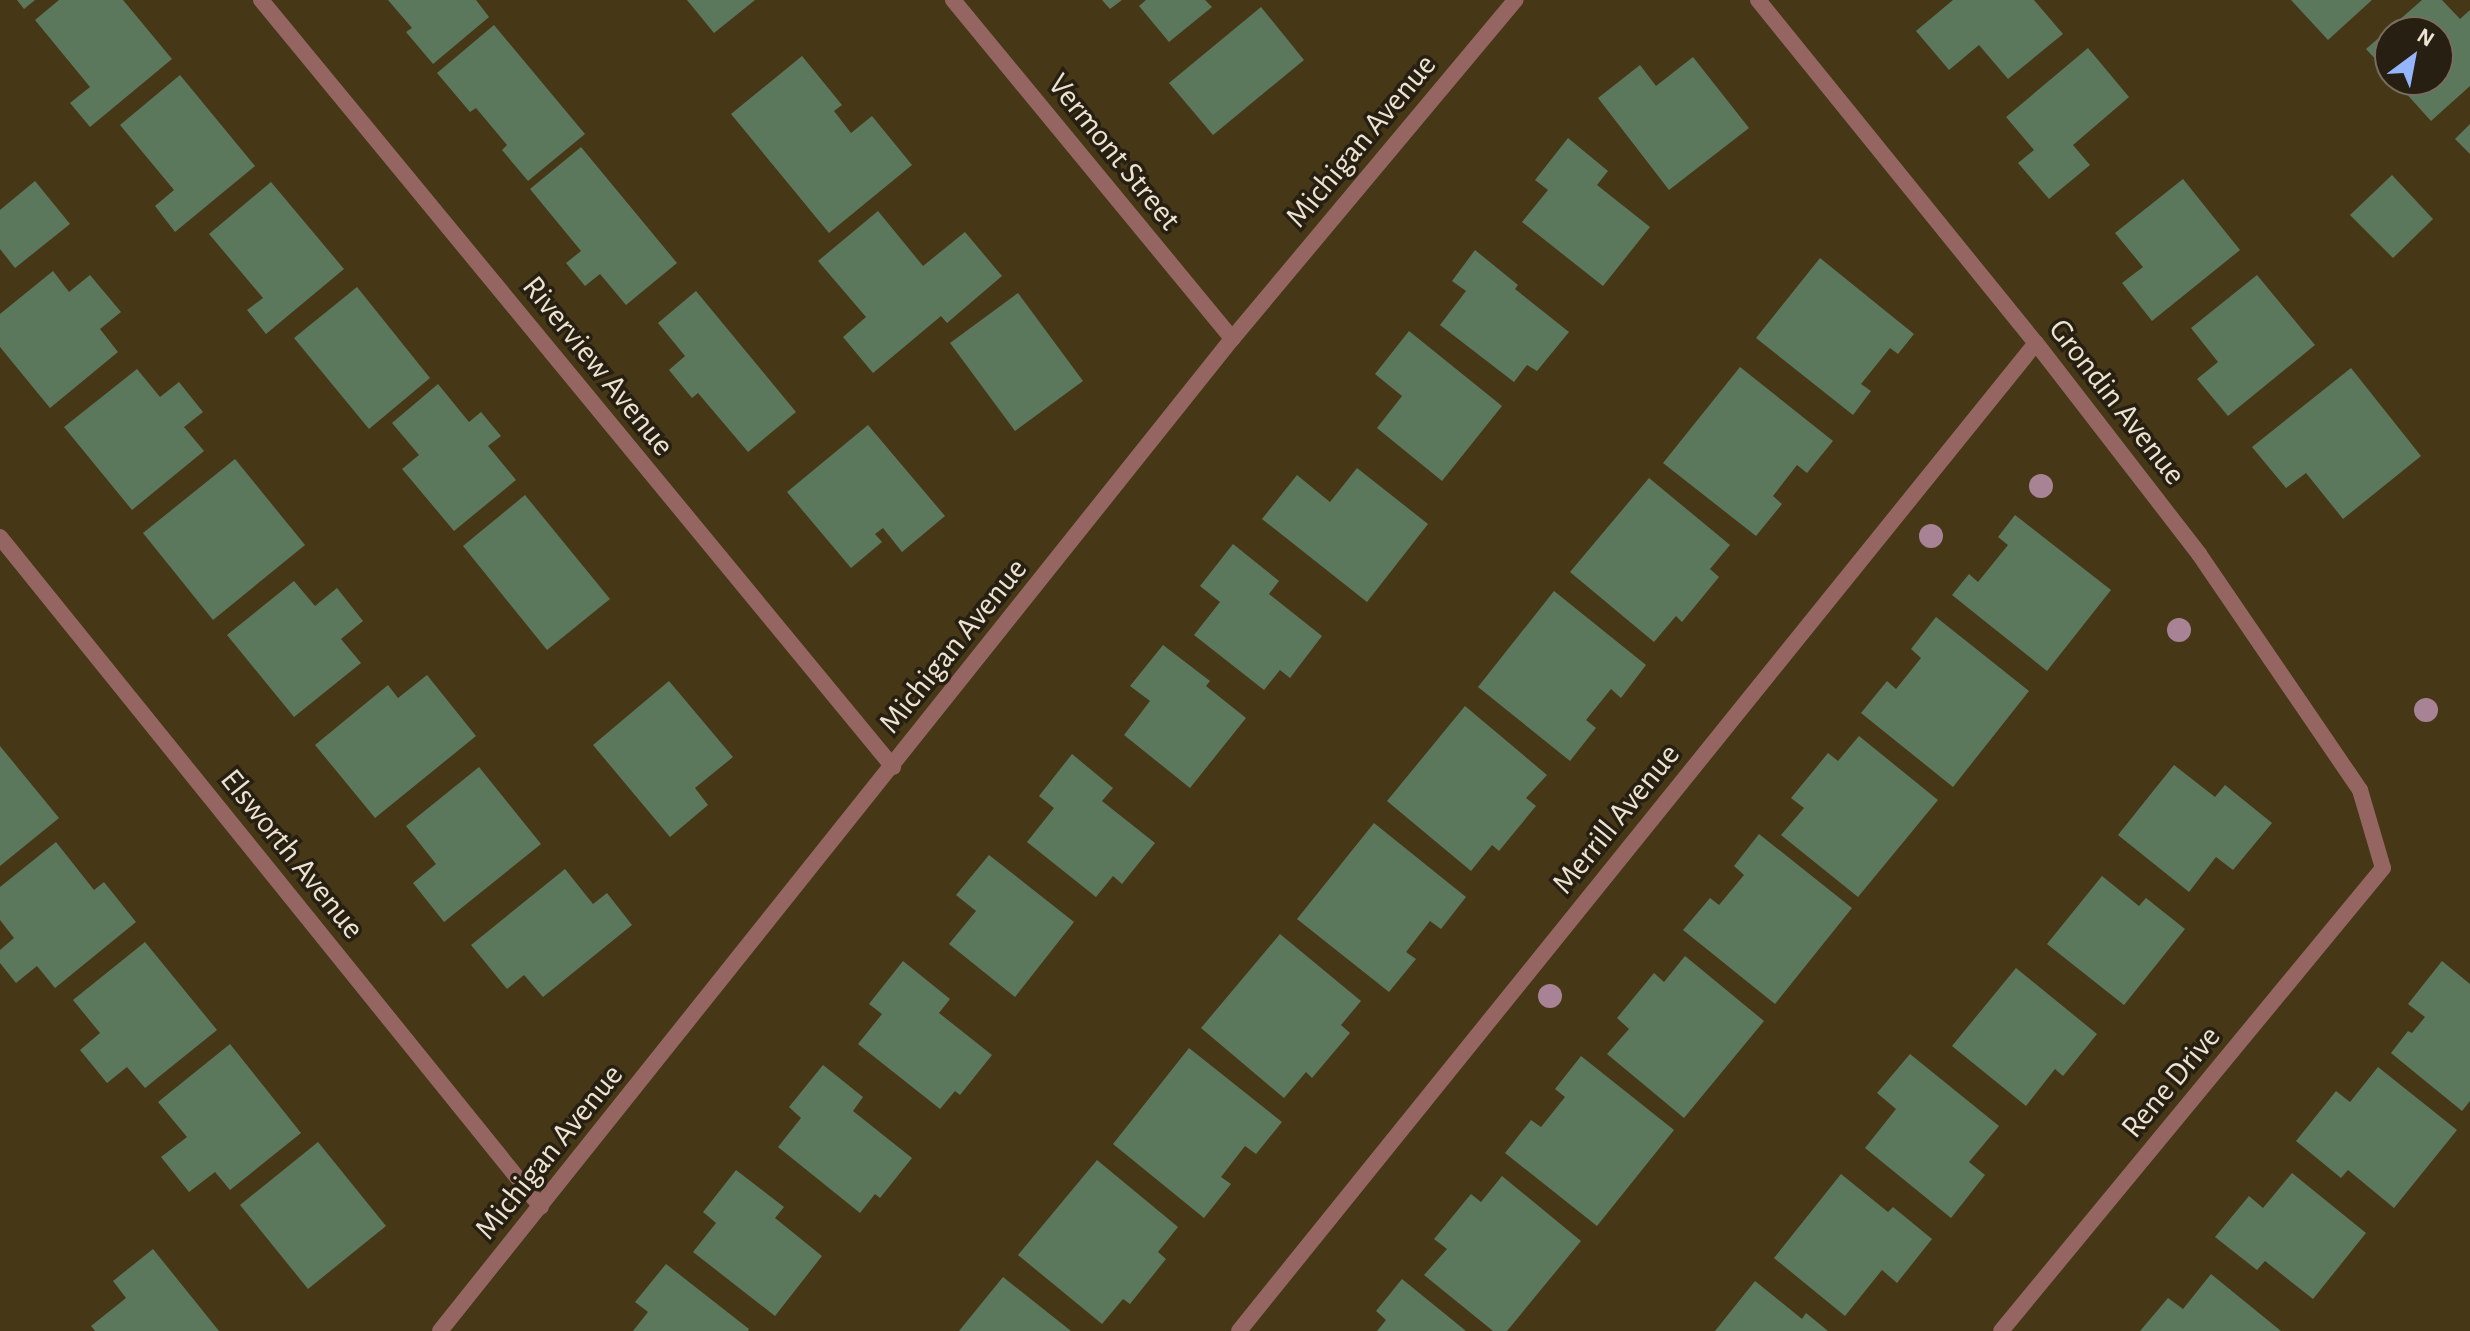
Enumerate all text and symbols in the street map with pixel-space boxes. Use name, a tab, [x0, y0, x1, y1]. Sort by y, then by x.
north arrow	[2374, 16, 2454, 96]
text: N	[2413, 24, 2438, 51]
street label: Michigan Avenue	[1277, 47, 1445, 235]
street label: Vermont Street	[1039, 66, 1189, 238]
street label: Riverview Avenue	[514, 268, 682, 464]
street label: Grondin Avenue	[2040, 311, 2194, 493]
street label: Michigan Avenue	[871, 551, 1035, 741]
street label: Merrill Avenue	[1544, 736, 1688, 902]
street label: Elsworth Avenue	[212, 761, 372, 947]
street label: Rene Drive	[2113, 1018, 2229, 1146]
street label: Michigan Avenue	[467, 1057, 631, 1247]

